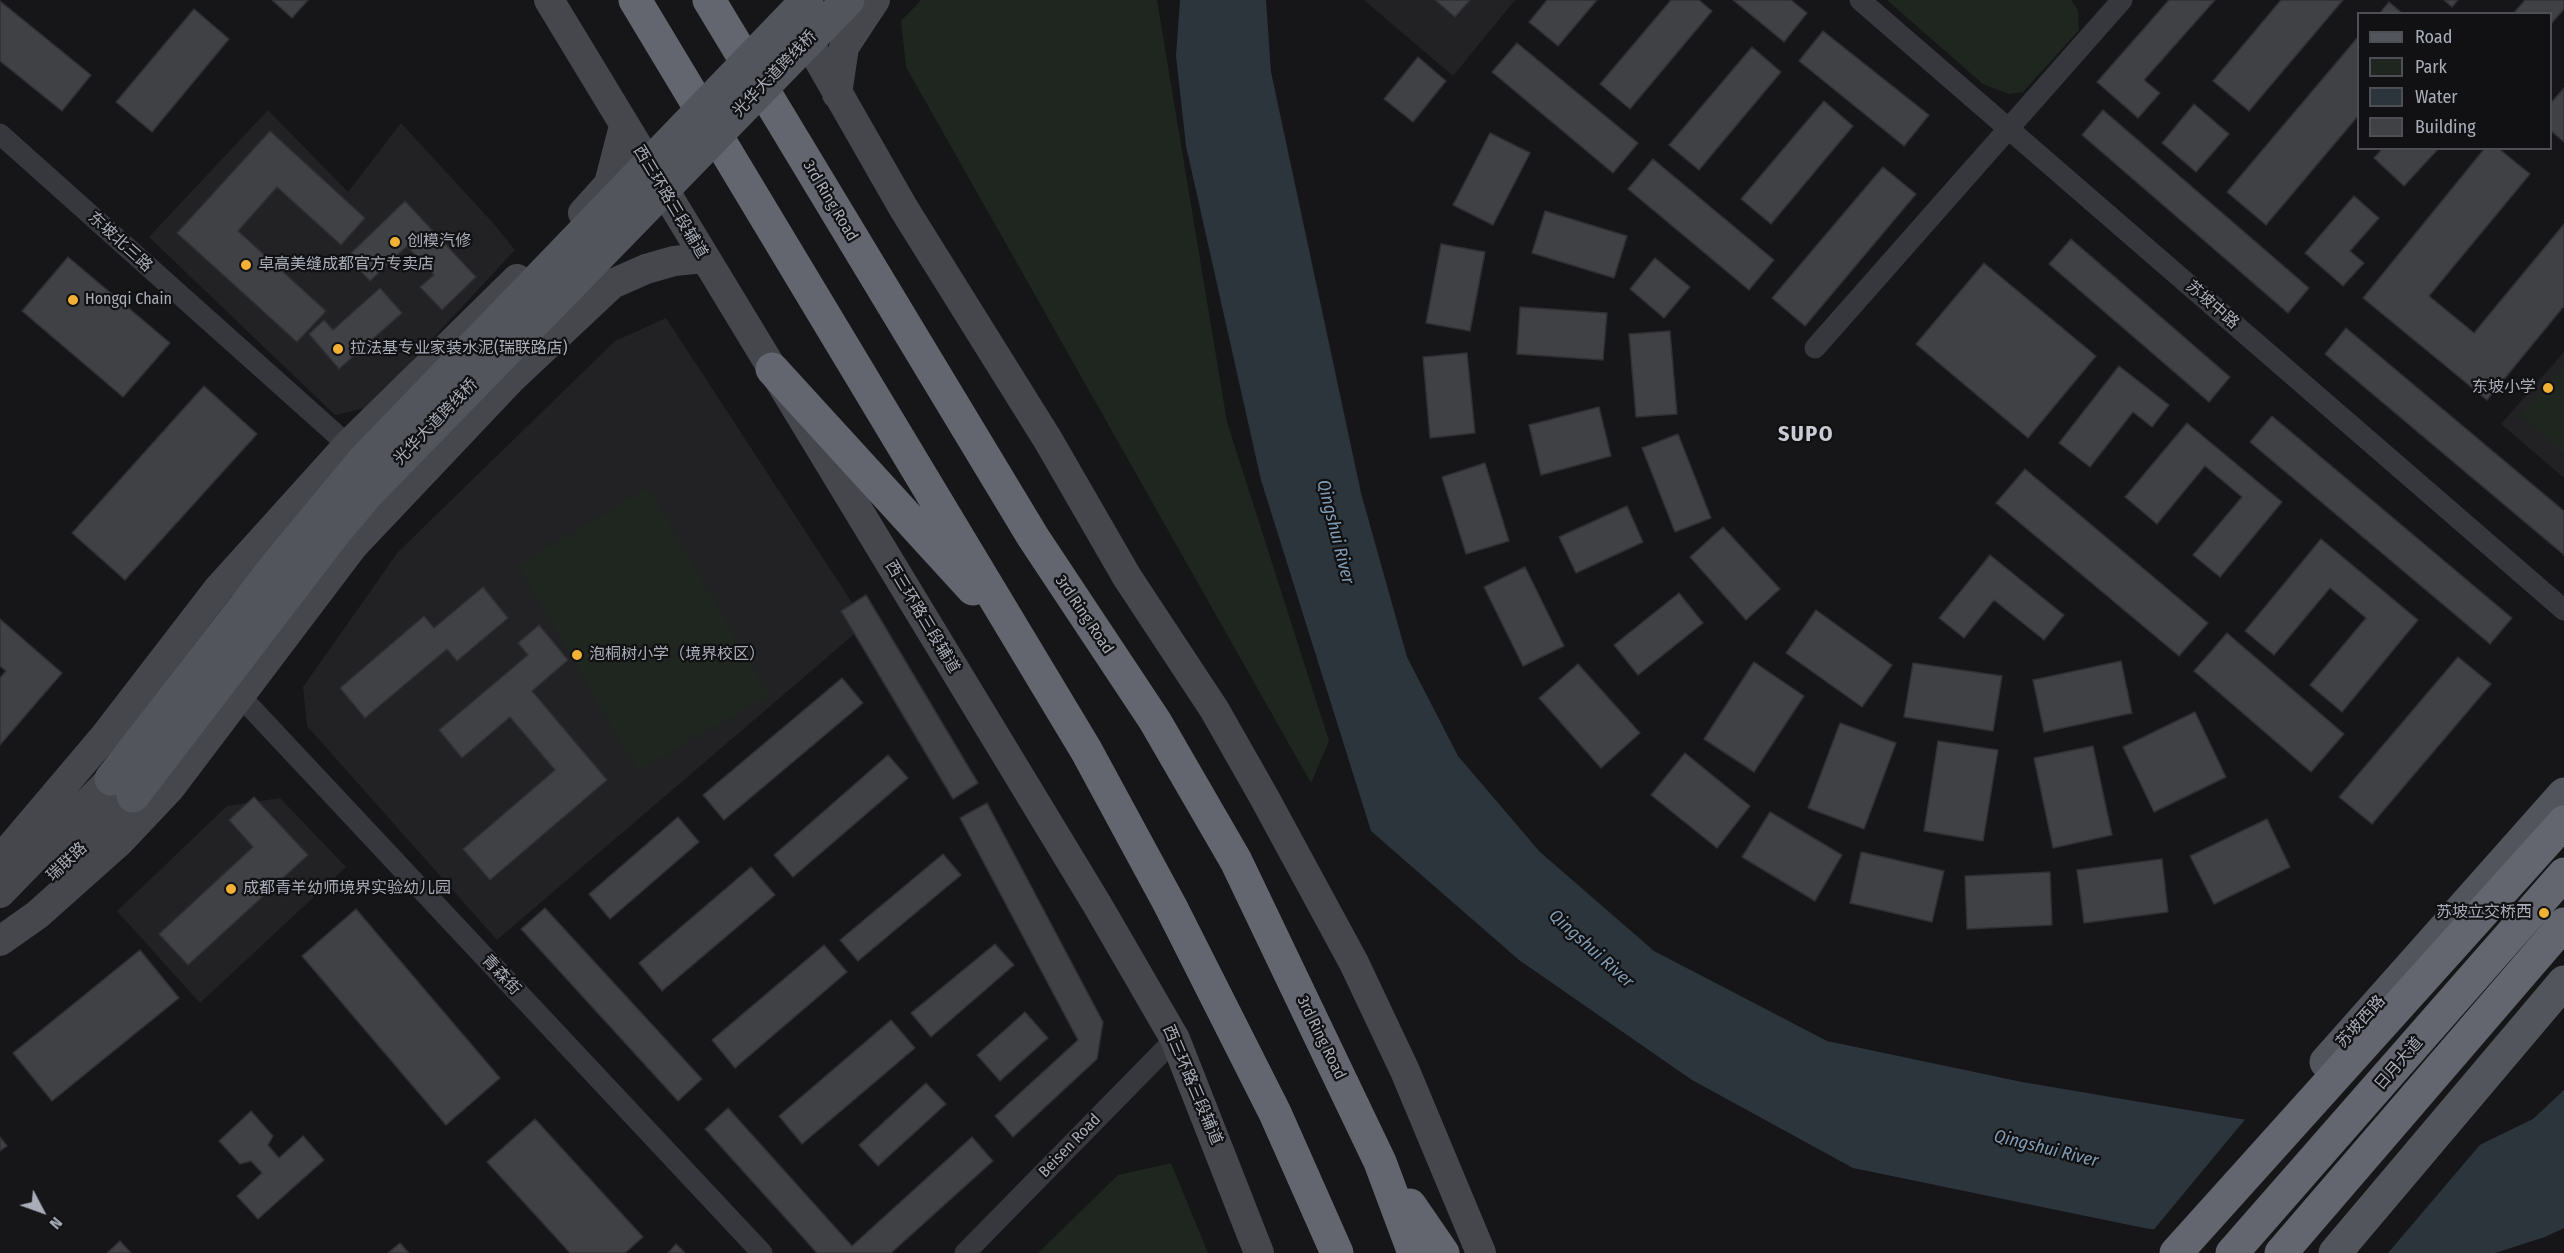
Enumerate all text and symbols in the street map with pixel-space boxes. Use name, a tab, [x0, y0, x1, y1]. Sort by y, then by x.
legend	[2357, 12, 2552, 150]
text: Road	[2415, 26, 2452, 48]
street label: 光华大道跨线桥	[729, 27, 821, 121]
text: Park	[2415, 56, 2447, 78]
text: Water	[2415, 86, 2458, 108]
text: Building	[2415, 116, 2476, 138]
street label: 西三环路三段辅道	[629, 142, 711, 262]
street label: 3rd Ring Road	[799, 157, 861, 245]
street label: 东坡北三路	[84, 208, 156, 276]
place label: 创模汽修	[407, 232, 471, 252]
marker: 创模汽修	[388, 235, 402, 249]
place label: 卓高美缝成都官方专卖店	[258, 255, 434, 275]
marker: 卓高美缝成都官方专卖店	[239, 258, 253, 272]
street label: 苏坡中路	[2182, 277, 2242, 333]
place label: Hongqi Chain	[85, 290, 172, 310]
marker: Hongqi Chain	[66, 293, 80, 307]
place label: 拉法基专业家装水泥(瑞联路店)	[350, 339, 567, 359]
marker: 拉法基专业家装水泥(瑞联路店)	[331, 342, 345, 356]
street label: 光华大道跨线桥	[390, 375, 482, 469]
place label: 东坡小学	[2472, 378, 2536, 398]
marker: 东坡小学	[2541, 381, 2555, 395]
district label: SUPO	[1778, 422, 1834, 448]
water label: Qingshui River	[1312, 478, 1358, 586]
street label: 西三环路三段辅道	[881, 557, 963, 677]
street label: 3rd Ring Road	[1051, 572, 1117, 658]
place label: 泡桐树小学（境界校区）	[589, 645, 765, 665]
marker: 泡桐树小学（境界校区）	[570, 648, 584, 662]
street label: 瑞联路	[43, 839, 91, 885]
place label: 成都青羊幼师境界实验幼儿园	[243, 879, 451, 899]
marker: 成都青羊幼师境界实验幼儿园	[224, 882, 238, 896]
place label: 苏坡立交桥西	[2436, 903, 2532, 923]
water label: Qingshui River	[1544, 905, 1638, 993]
marker: 苏坡立交桥西	[2537, 906, 2551, 920]
street label: 青森街	[478, 951, 524, 999]
street label: 苏坡西路	[2332, 992, 2390, 1052]
street label: 3rd Ring Road	[1293, 993, 1349, 1083]
street label: 西三环路三段辅道	[1158, 1022, 1226, 1148]
street label: 日月大道	[2371, 1034, 2427, 1094]
street label: Beisen Road	[1035, 1110, 1105, 1182]
water label: Qingshui River	[1992, 1126, 2100, 1172]
north arrow	[12, 1181, 72, 1241]
text: N	[46, 1213, 66, 1233]

